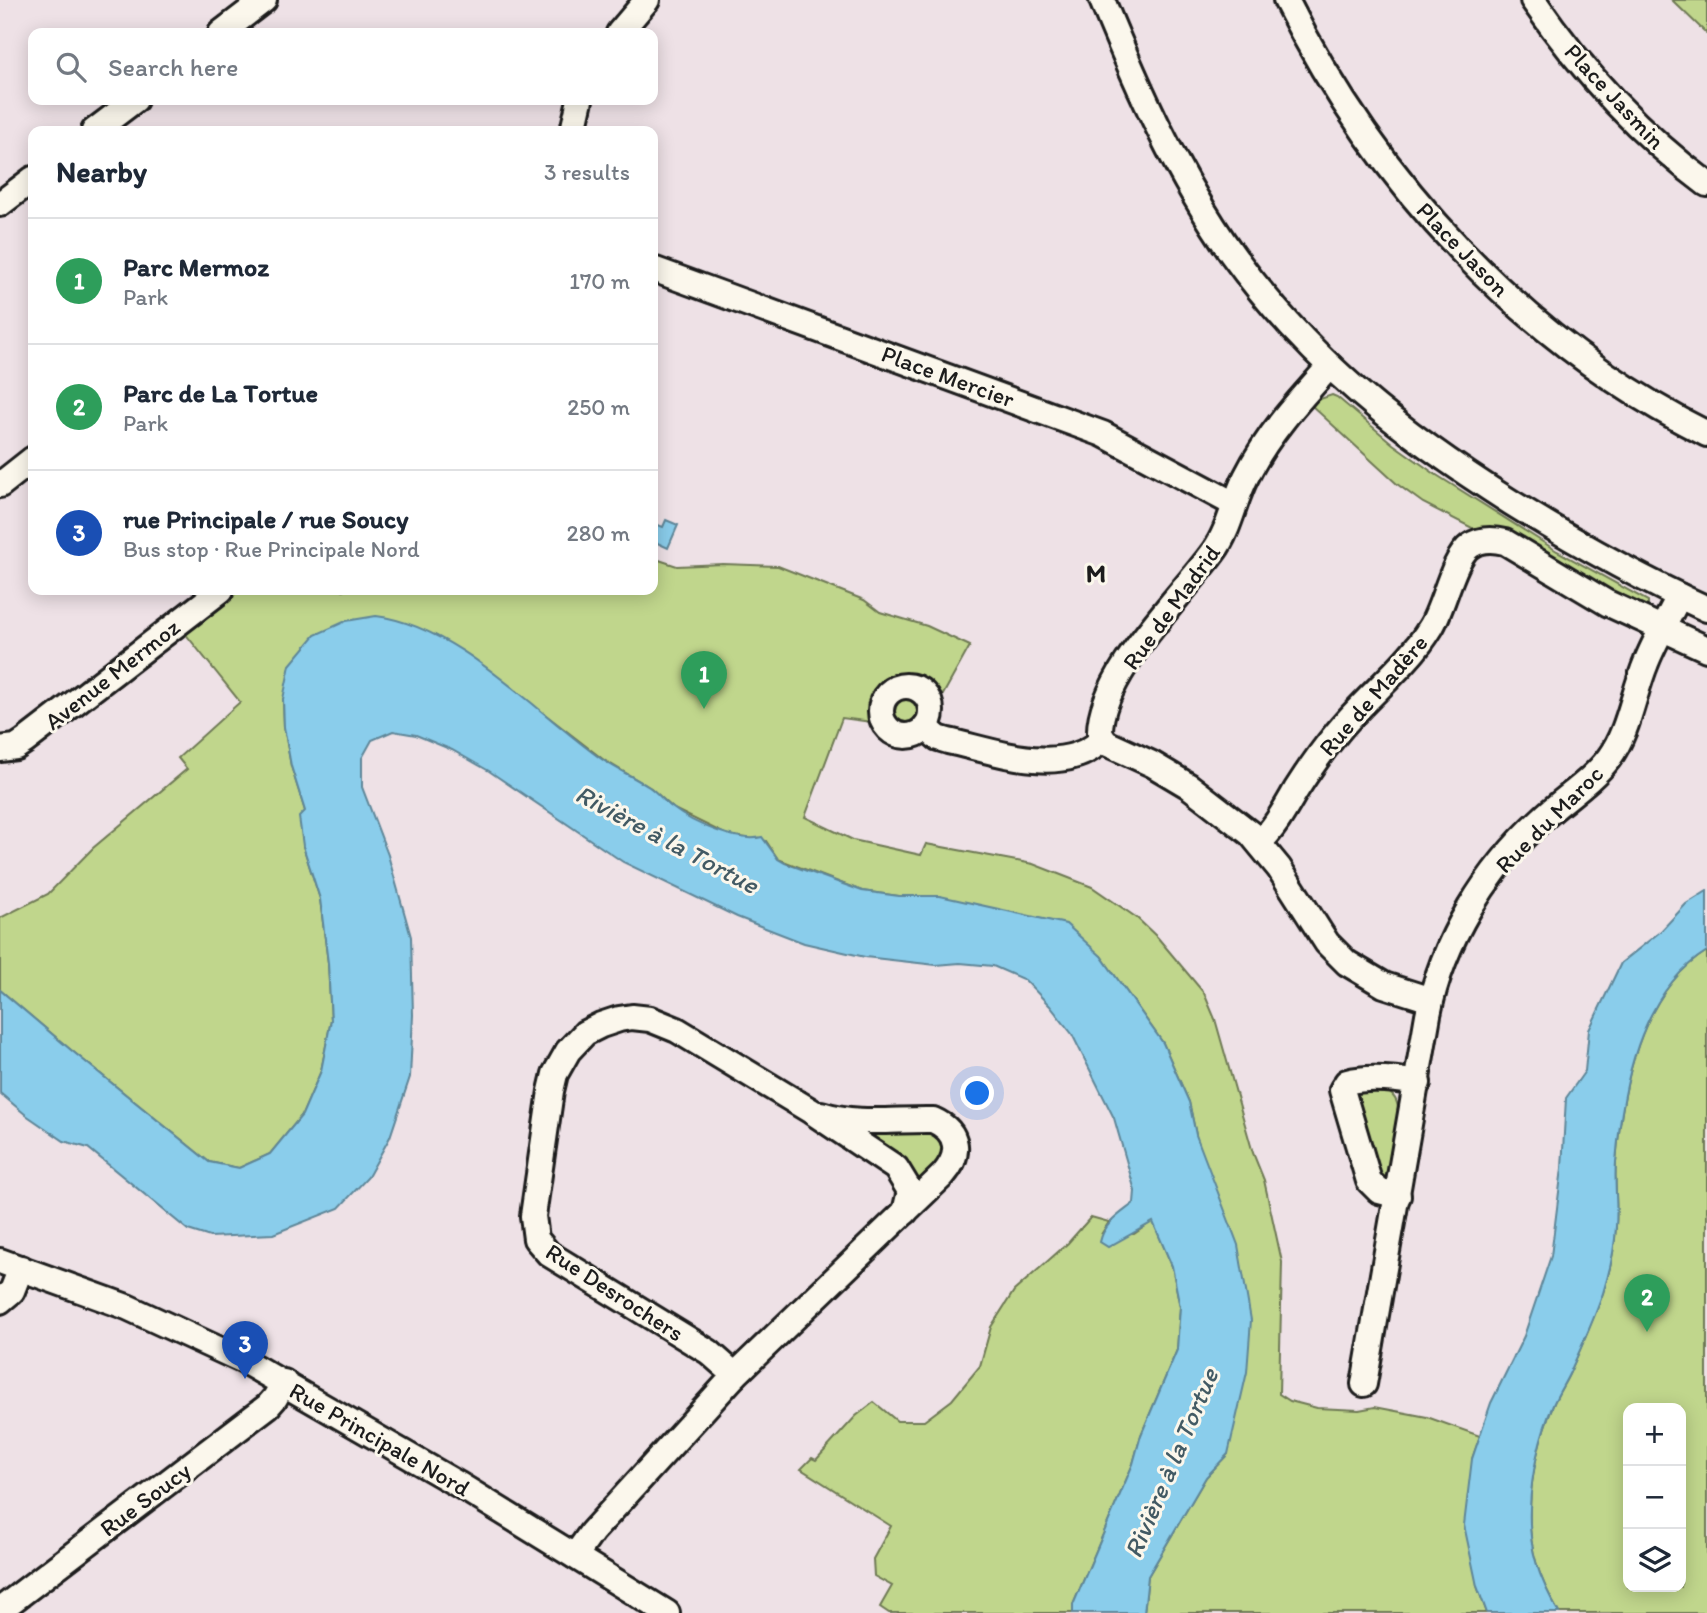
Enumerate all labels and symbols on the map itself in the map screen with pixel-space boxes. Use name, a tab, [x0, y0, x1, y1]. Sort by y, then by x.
street label: Place Jasmin	[1559, 37, 1671, 155]
street label: Place Jason	[1411, 195, 1516, 303]
street label: Place Mercier	[878, 339, 1018, 413]
street label: Rue de Madrid	[1116, 539, 1226, 675]
district label: M	[1086, 557, 1106, 589]
street label: Avenue Mermoz	[39, 612, 185, 736]
street label: Rue de Madère	[1312, 628, 1434, 762]
pin: 1	[681, 651, 727, 709]
street label: Rue du Maroc	[1489, 759, 1609, 879]
water label: Rivière à la Tortue	[570, 777, 765, 901]
your location	[960, 1076, 994, 1110]
street label: Rue Desrochers	[541, 1237, 689, 1347]
pin: 2	[1624, 1274, 1670, 1332]
pin: 3	[222, 1321, 268, 1379]
water label: Rivière à la Tortue	[1117, 1362, 1226, 1562]
street label: Rue Principale Nord	[285, 1376, 475, 1502]
street label: Rue Soucy	[94, 1456, 196, 1542]

